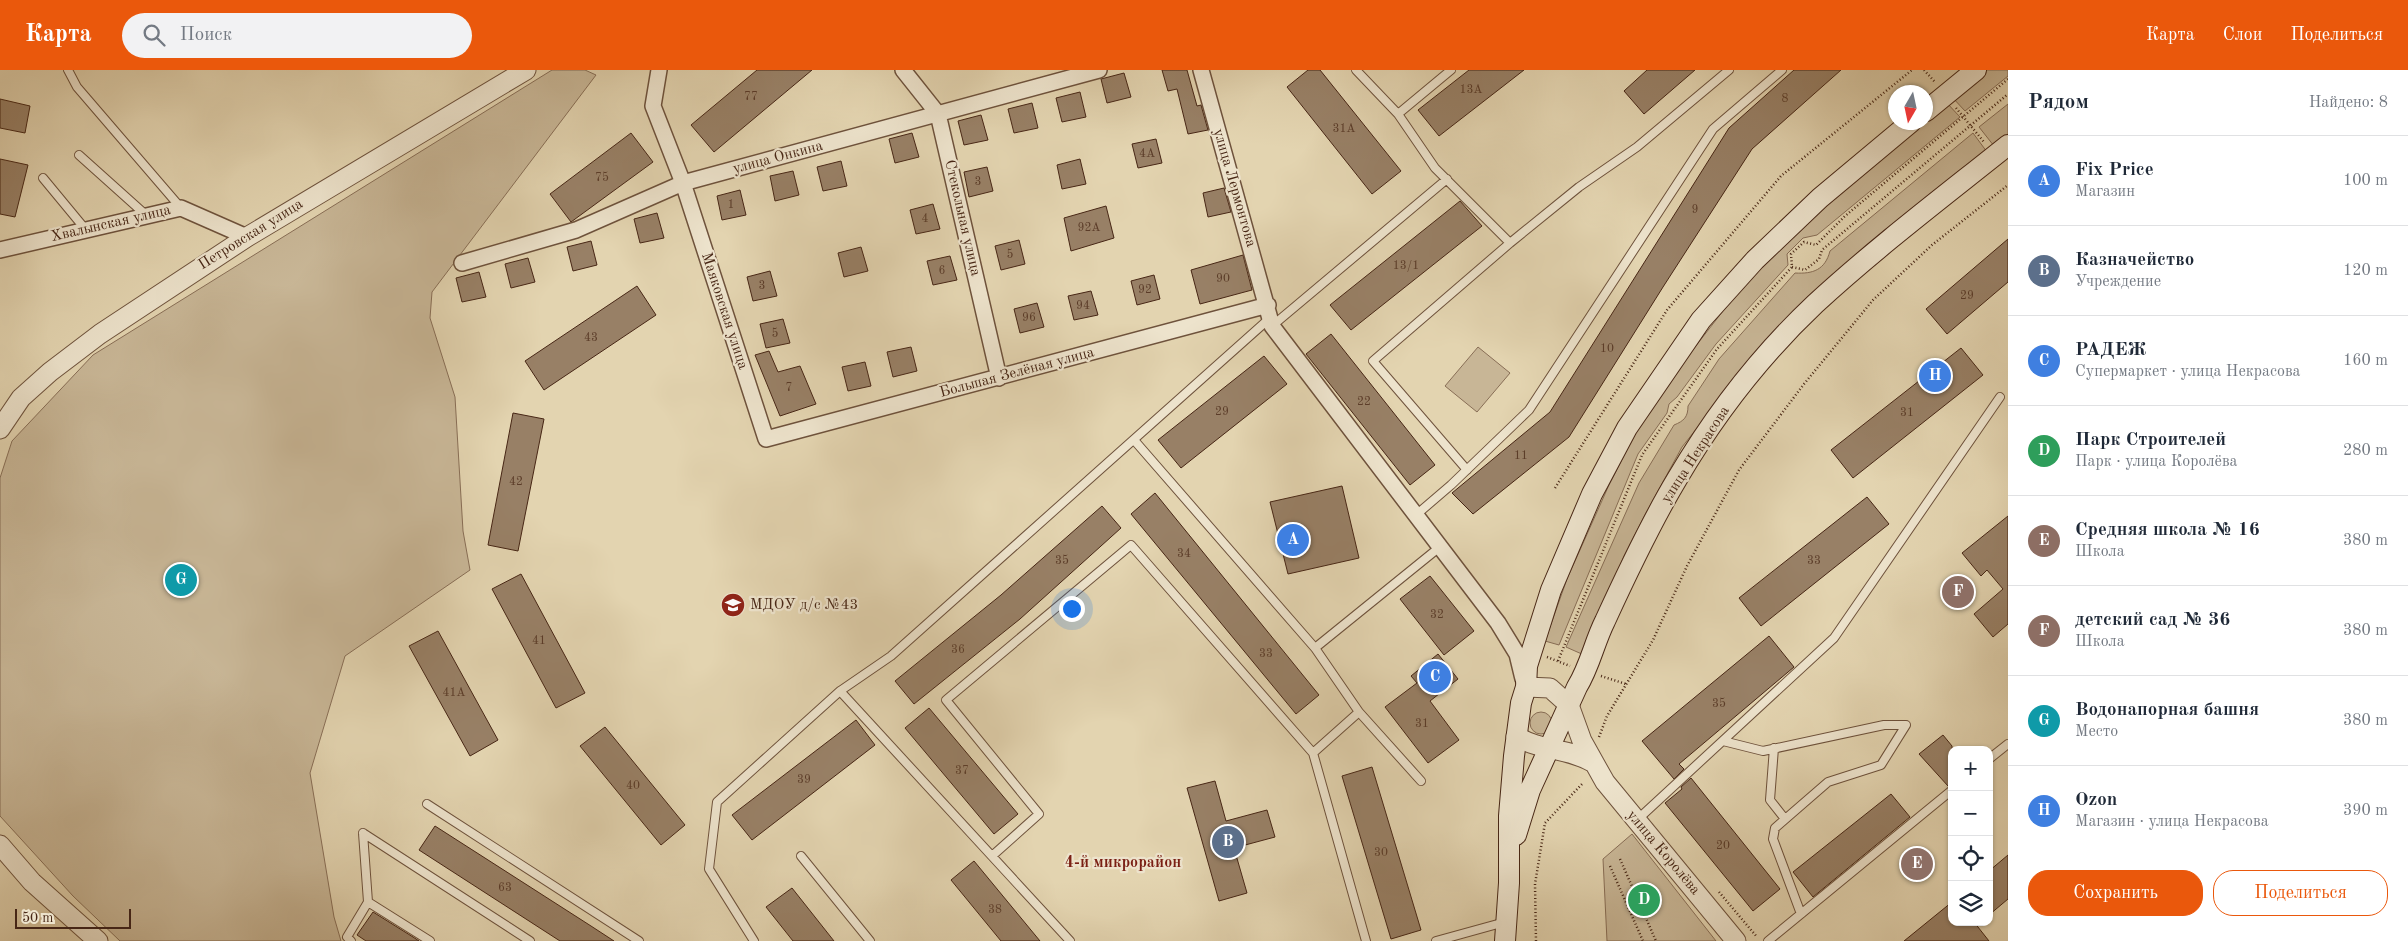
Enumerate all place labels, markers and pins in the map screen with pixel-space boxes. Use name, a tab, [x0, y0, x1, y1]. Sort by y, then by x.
pin: H	[1919, 357, 1951, 395]
pin: A	[1277, 521, 1309, 559]
pin: G	[165, 561, 197, 599]
pin: F	[1942, 573, 1974, 611]
school or university icon: МДОУ д/с №43	[720, 592, 746, 618]
place label: МДОУ д/с №43	[750, 598, 858, 613]
pin: C	[1419, 658, 1451, 696]
pin: B	[1212, 823, 1244, 861]
pin: E	[1901, 845, 1933, 883]
pin: D	[1628, 881, 1660, 919]

